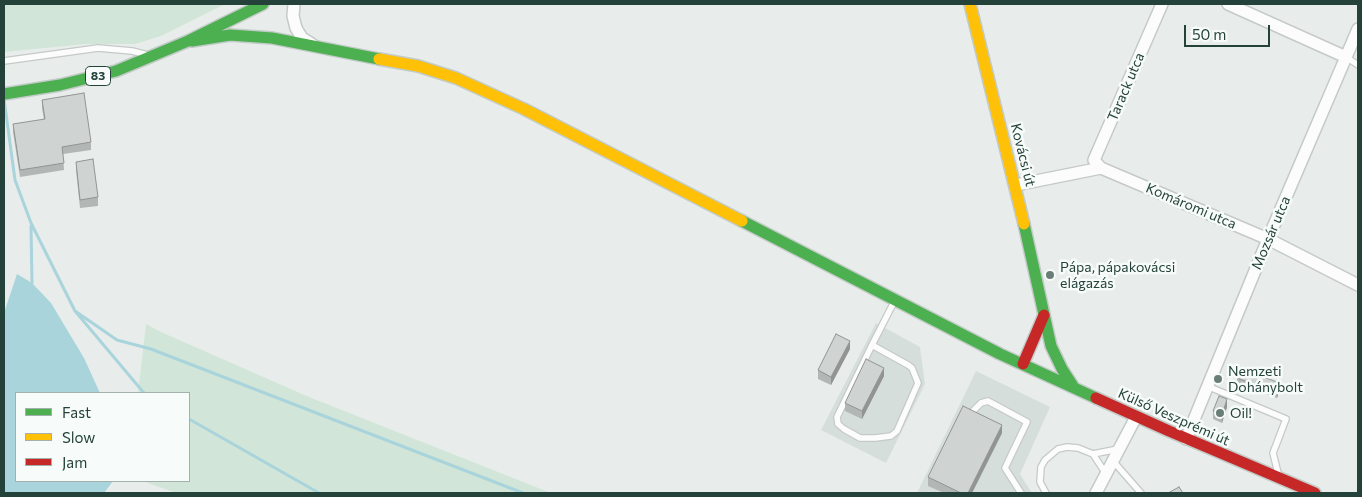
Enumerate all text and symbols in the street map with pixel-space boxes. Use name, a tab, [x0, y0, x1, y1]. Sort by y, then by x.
scale bar	[1187, 15, 1273, 47]
text: 50 m	[1192, 25, 1226, 43]
street label: Tarack utca	[1104, 50, 1148, 124]
road number: 83	[86, 66, 110, 85]
street label: Kovácsi út	[1007, 122, 1039, 188]
street label: Komáromi utca	[1143, 179, 1239, 233]
street label: Mozsár utca	[1248, 194, 1294, 272]
place label: Pápa, pápakovácsi elágazás	[1060, 259, 1175, 292]
marker: Pápa, pápakovácsi elágazás	[1044, 269, 1056, 281]
place label: Nemzeti Dohánybolt	[1228, 363, 1303, 396]
marker: Nemzeti Dohánybolt	[1212, 373, 1224, 385]
street label: Külső Veszprémi út	[1116, 385, 1232, 449]
legend	[15, 392, 190, 482]
text: Fast	[62, 403, 91, 421]
place label: Oil!	[1230, 405, 1252, 421]
marker: Oil!	[1214, 407, 1226, 419]
text: Slow	[62, 428, 95, 446]
text: Jam	[62, 453, 87, 471]

